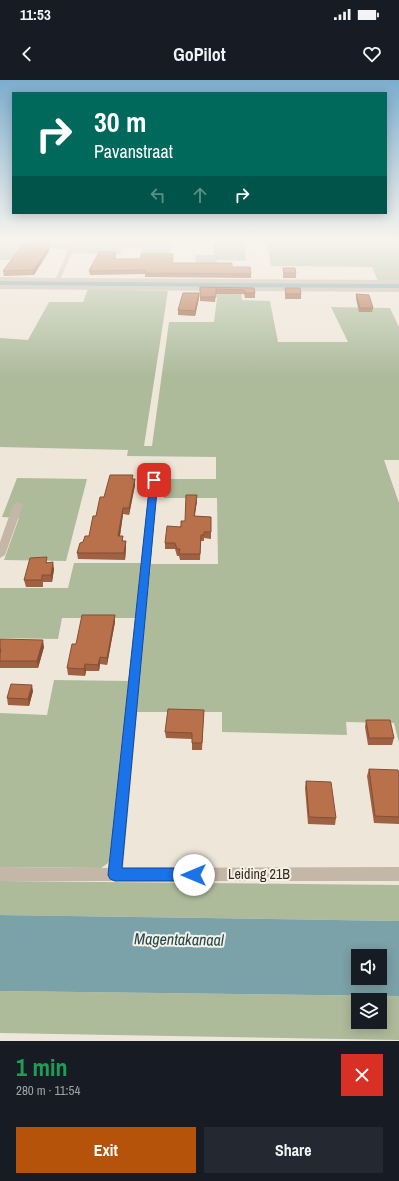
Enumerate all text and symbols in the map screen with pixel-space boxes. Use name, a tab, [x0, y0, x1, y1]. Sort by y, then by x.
text: 11:53	[20, 4, 51, 25]
text: GoPilot	[173, 42, 226, 67]
icon: back	[16, 43, 38, 65]
icon: heart	[361, 43, 383, 65]
text: 30 m	[94, 103, 146, 141]
icon: right	[28, 108, 80, 160]
text: Pavanstraat	[94, 139, 173, 164]
icon: left	[147, 184, 169, 206]
icon: ahead	[189, 184, 211, 206]
icon: right	[231, 184, 253, 206]
pin	[137, 463, 171, 497]
icon: arrive	[143, 469, 165, 491]
position arrow	[173, 854, 215, 896]
street label: Leiding 21B	[228, 865, 290, 883]
water label: Magentakanaal	[134, 927, 225, 951]
map controls	[351, 949, 387, 1029]
button: sound	[351, 949, 387, 985]
button: layers	[351, 993, 387, 1029]
text: 1 min	[16, 1051, 67, 1083]
button: close	[341, 1054, 383, 1096]
text: 280 m · 11:54	[16, 1082, 80, 1099]
button: Exit	[16, 1127, 196, 1173]
button: Share	[204, 1127, 383, 1173]

